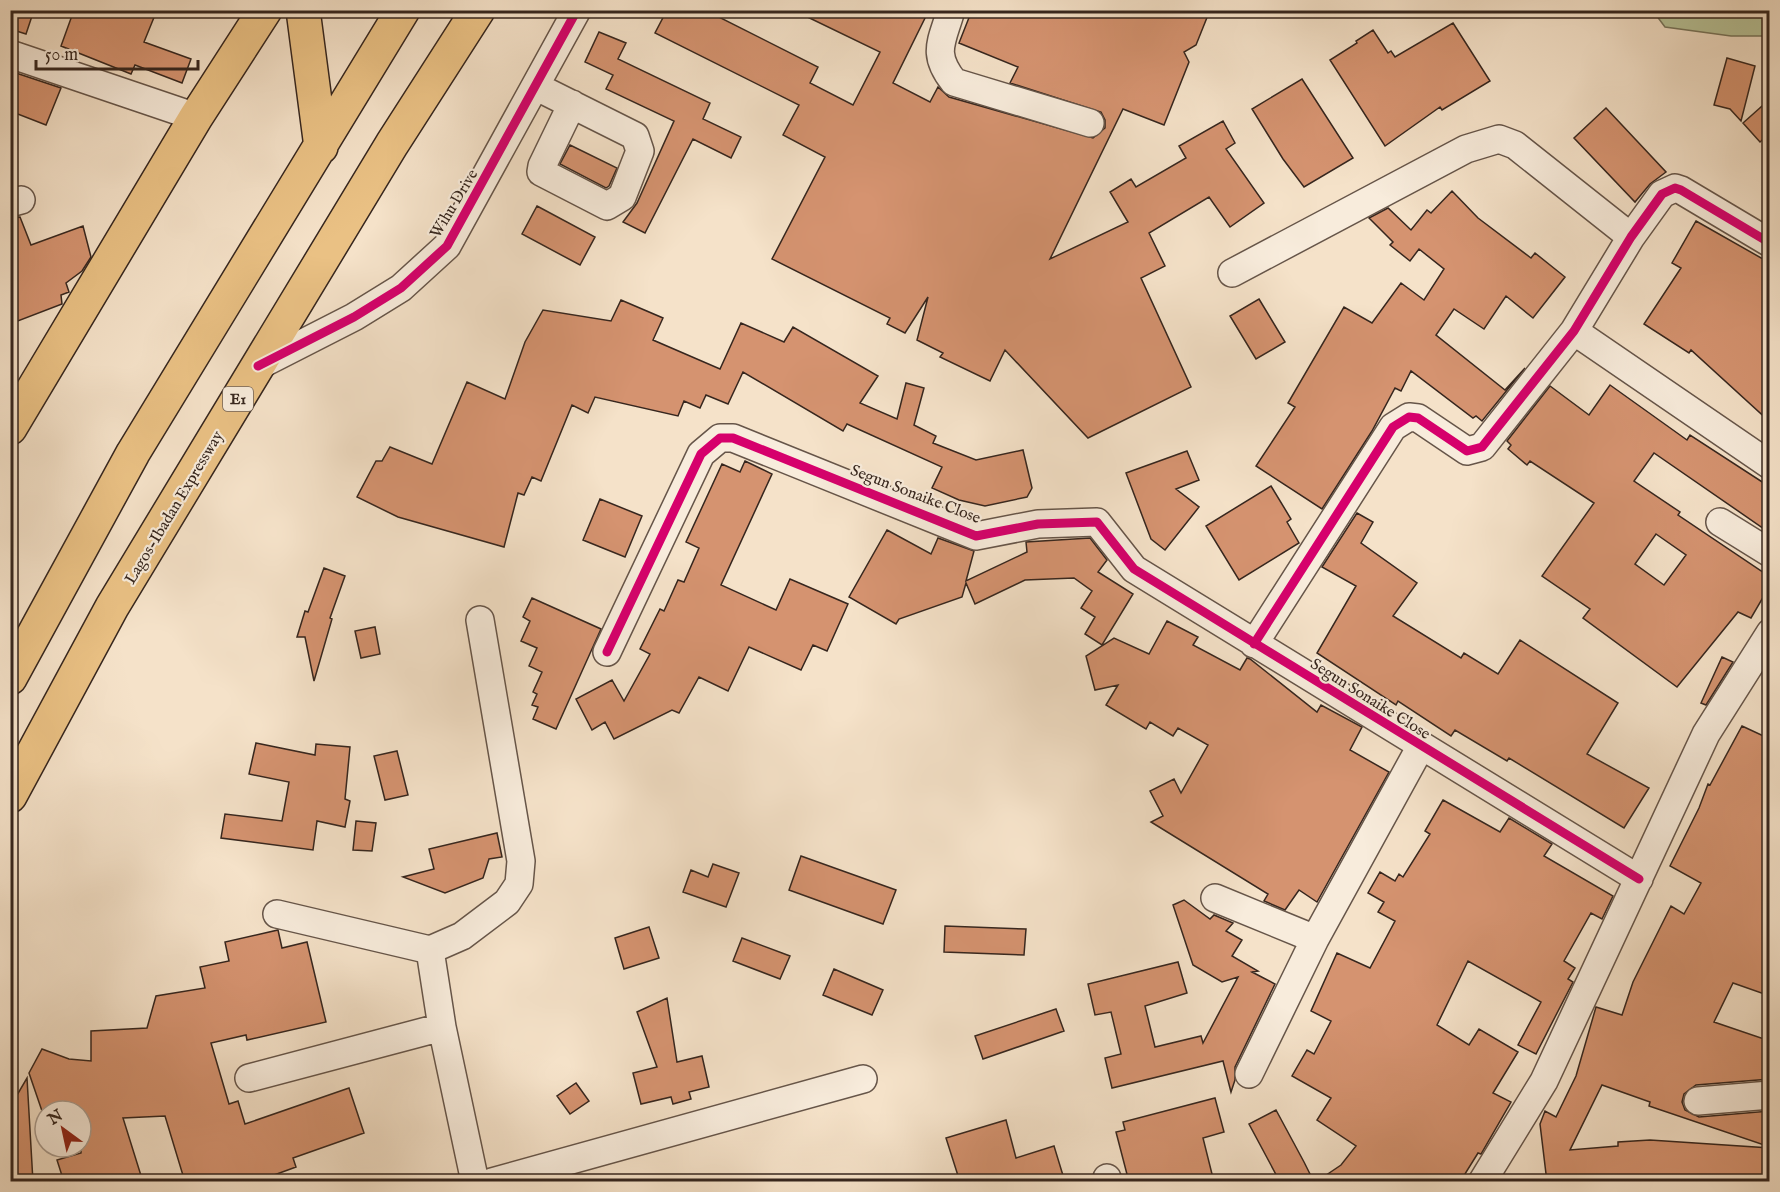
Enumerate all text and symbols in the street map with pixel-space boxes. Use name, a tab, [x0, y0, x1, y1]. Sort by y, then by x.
scale bar	[36, 33, 198, 71]
text: 50 m	[45, 44, 78, 67]
street label: Wihu Drive	[426, 166, 483, 242]
road number: E1	[223, 387, 253, 411]
street label: Lagos-Ibadan Expressway	[121, 428, 229, 588]
street label: Segun Sonaike Close	[847, 461, 983, 529]
street label: Segun Sonaike Close	[1306, 655, 1434, 745]
north arrow	[33, 1099, 93, 1159]
text: N	[44, 1106, 67, 1131]

